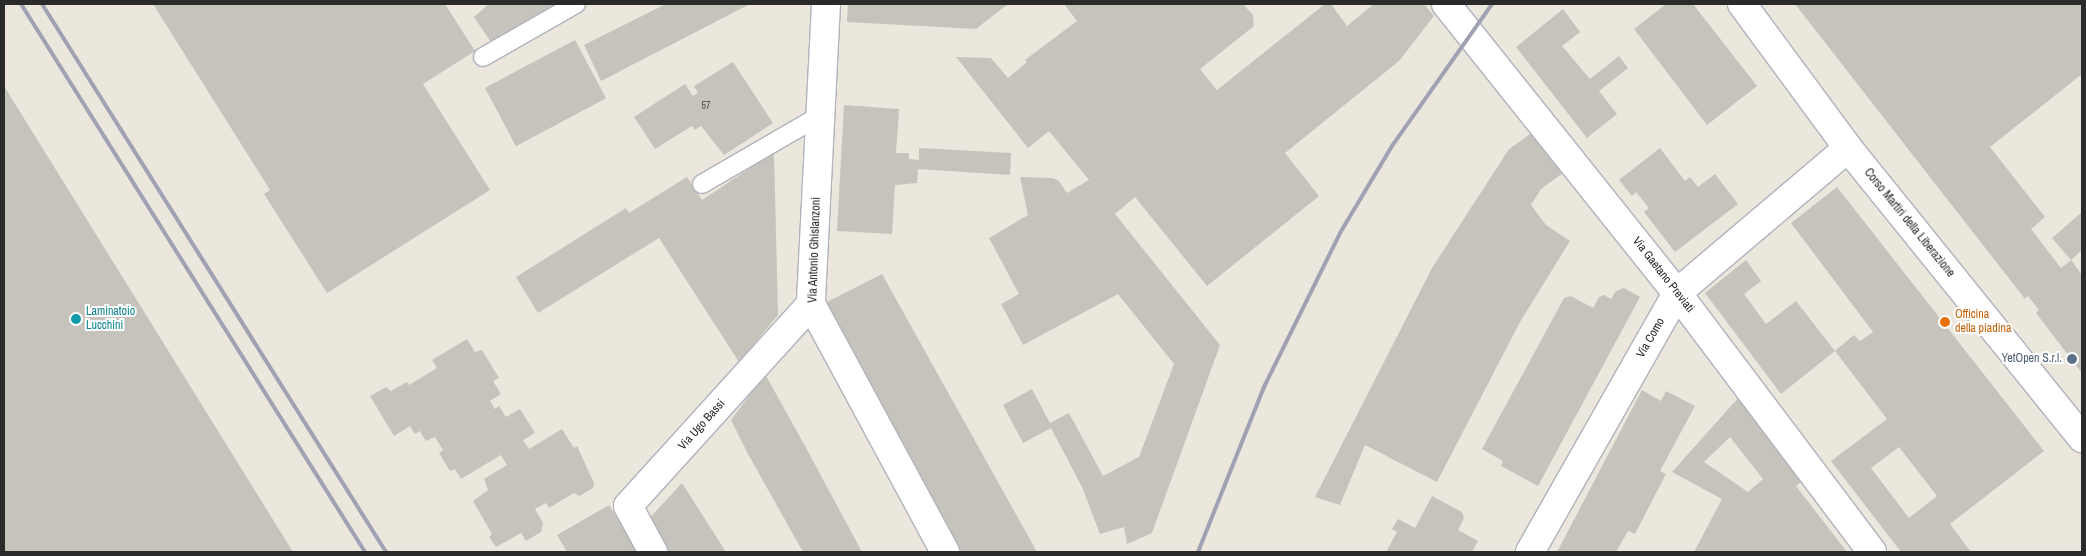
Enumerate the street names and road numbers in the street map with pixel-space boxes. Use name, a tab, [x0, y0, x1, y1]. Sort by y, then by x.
street label: Corso Martiri della Liberazione	[1861, 166, 1957, 280]
street label: Via Antonio Ghislanzoni	[806, 197, 824, 303]
street label: Via Gaetano Previati	[1629, 234, 1697, 316]
street label: Via Como	[1634, 316, 1668, 360]
street label: Via Ugo Bassi	[676, 397, 728, 453]

